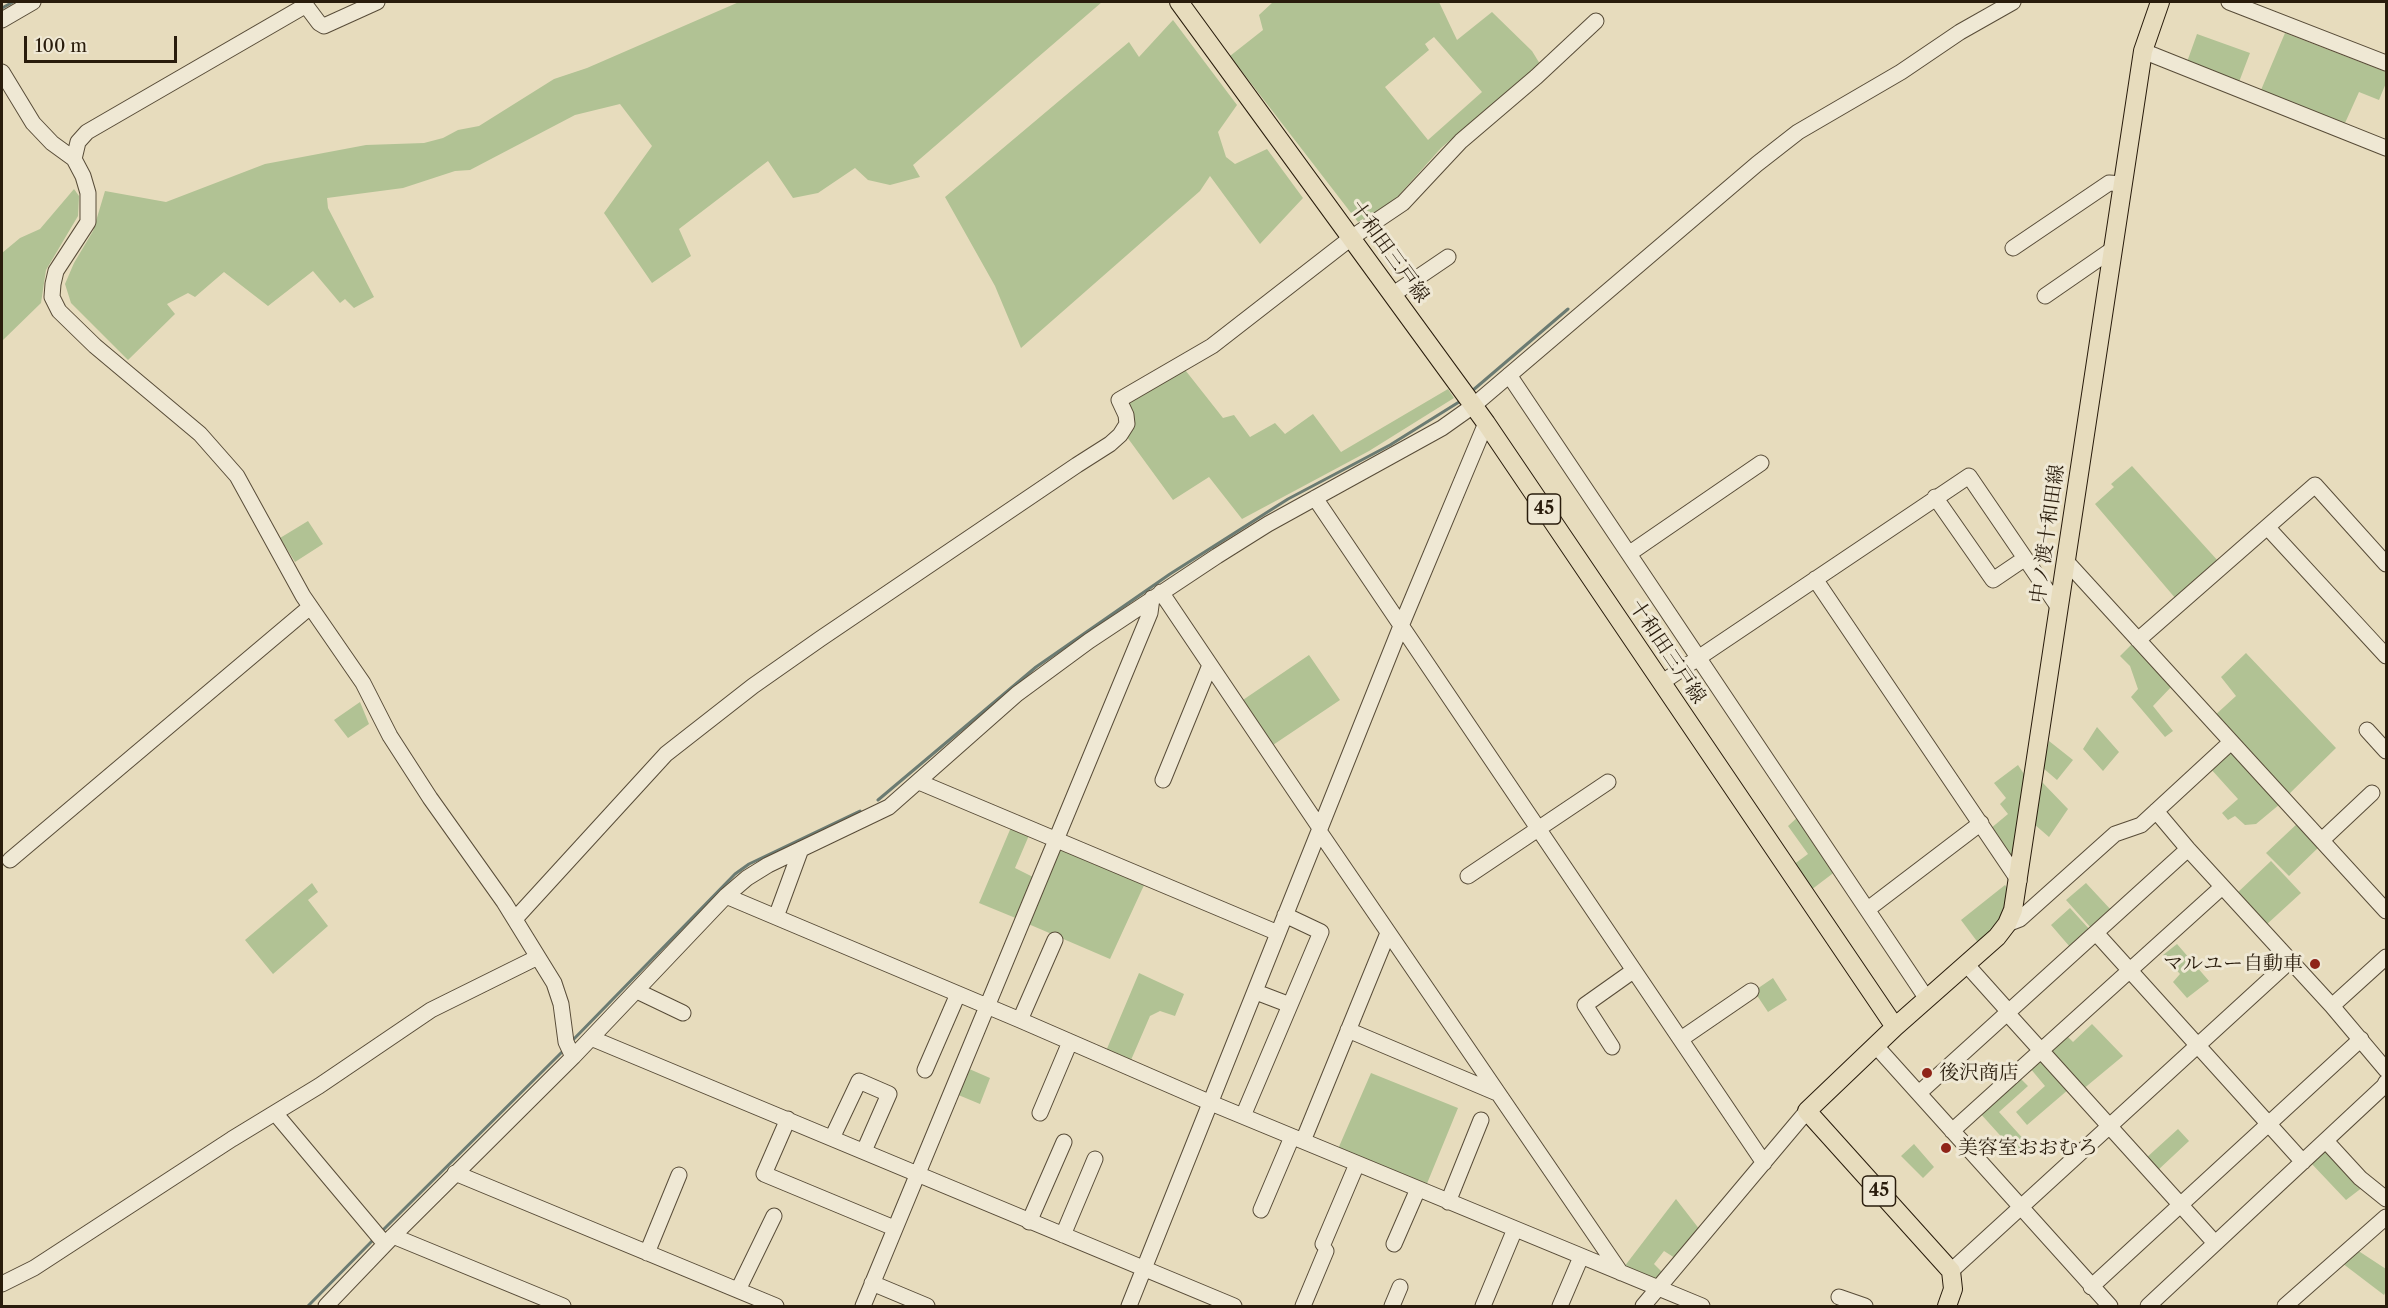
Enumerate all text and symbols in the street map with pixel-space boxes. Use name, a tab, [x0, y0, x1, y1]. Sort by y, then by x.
scale bar	[27, 24, 180, 62]
text: 100 m	[35, 35, 87, 57]
street label: 十和田三戸線	[1344, 196, 1434, 308]
street label: 中ノ渡十和田線	[2026, 463, 2070, 605]
road number: 45	[1528, 494, 1560, 524]
street label: 十和田三戸線	[1624, 596, 1710, 708]
place label: マルユー自動車	[2163, 952, 2303, 976]
marker: マルユー自動車	[2308, 957, 2322, 971]
place label: 後沢商店	[1939, 1061, 2019, 1085]
marker: 後沢商店	[1920, 1066, 1934, 1080]
place label: 美容室おおむろ	[1958, 1136, 2098, 1160]
marker: 美容室おおむろ	[1939, 1141, 1953, 1155]
road number: 45	[1862, 1176, 1896, 1206]

